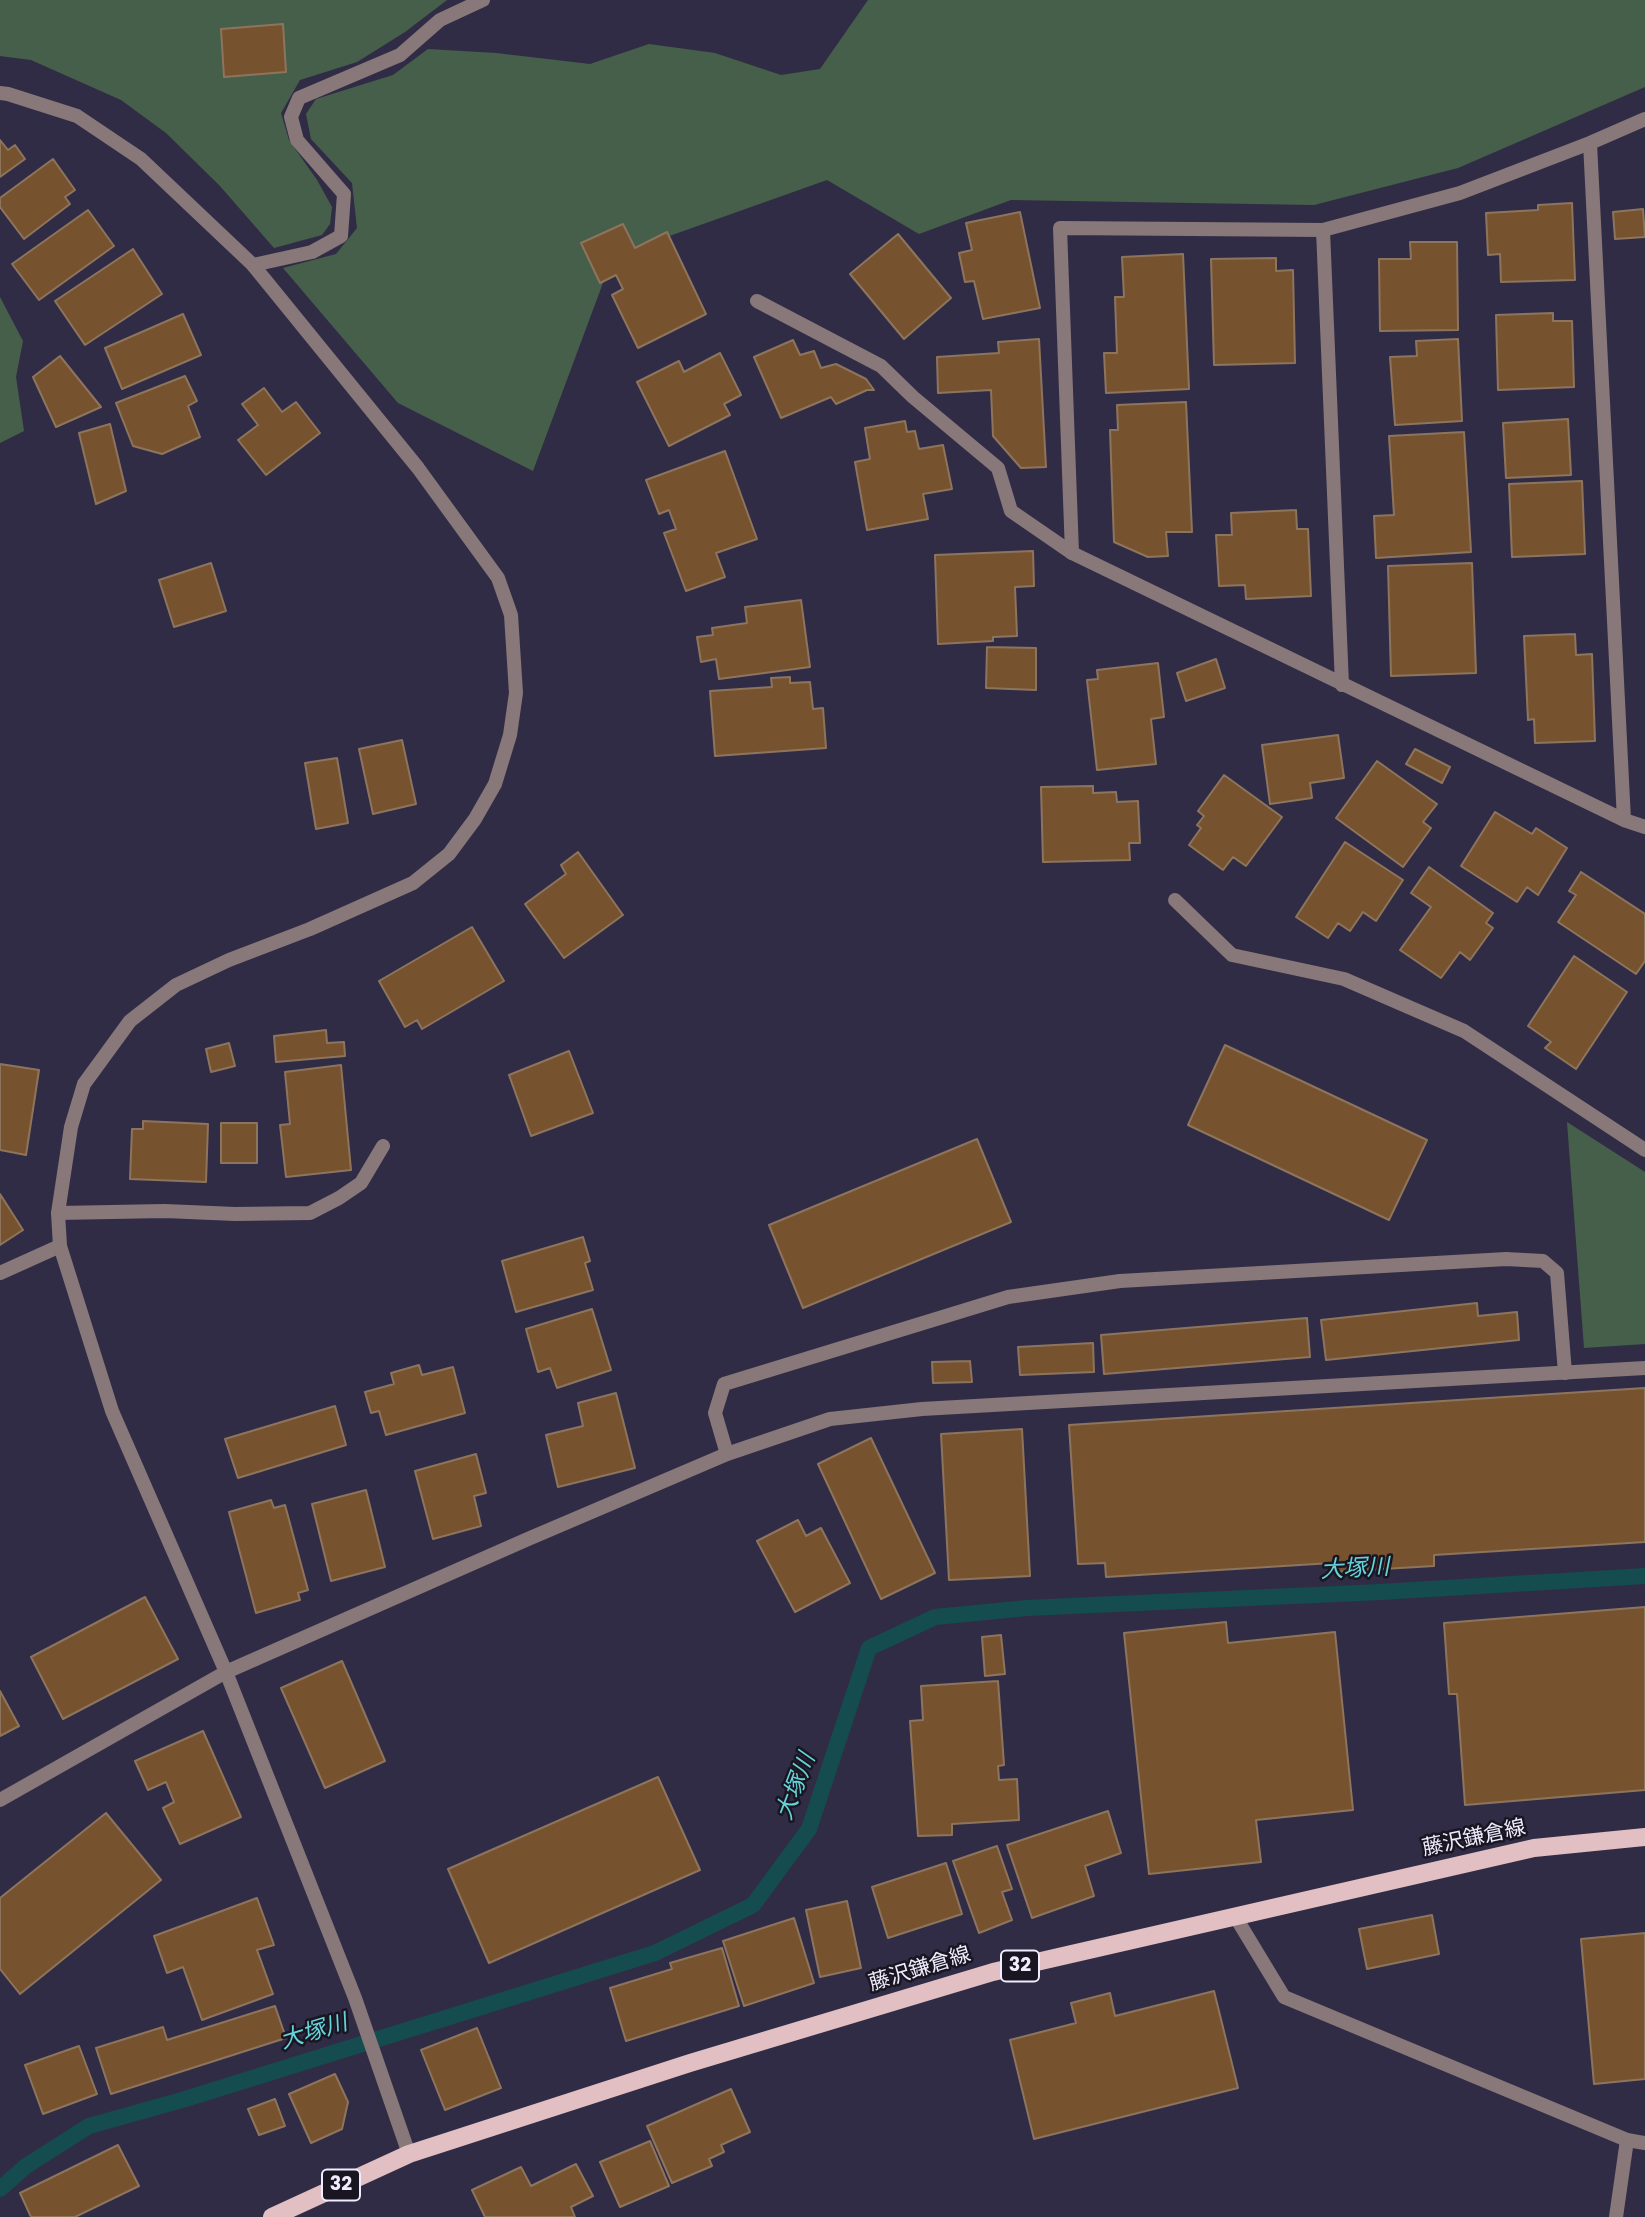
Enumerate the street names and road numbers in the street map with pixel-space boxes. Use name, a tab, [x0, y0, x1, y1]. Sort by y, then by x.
street label: 藤沢鎌倉線	[1420, 1816, 1528, 1862]
street label: 藤沢鎌倉線	[866, 1943, 974, 1997]
road number: 32	[1001, 1950, 1039, 1982]
road number: 32	[322, 2170, 360, 2200]

